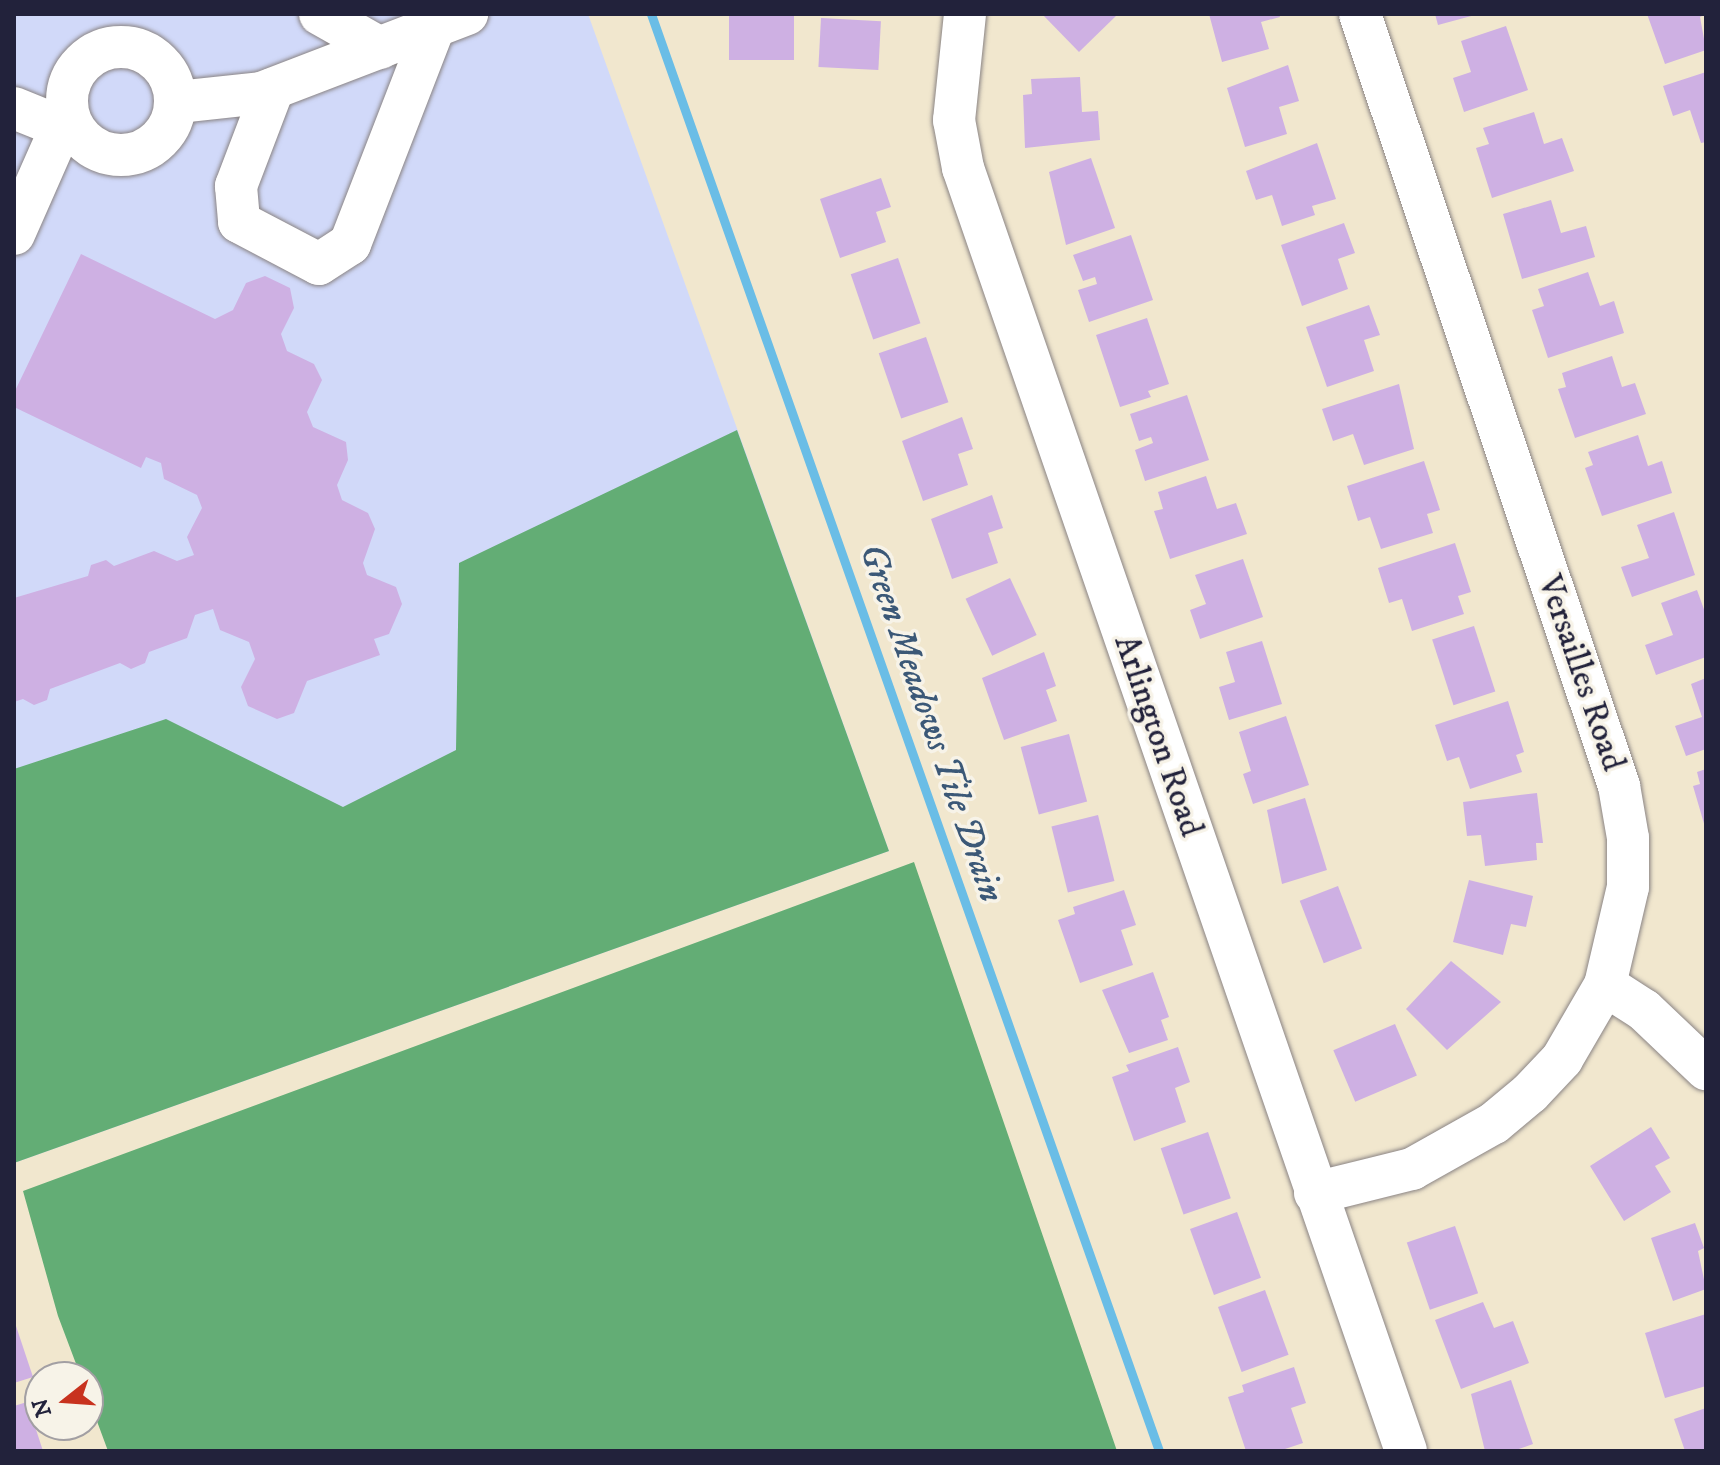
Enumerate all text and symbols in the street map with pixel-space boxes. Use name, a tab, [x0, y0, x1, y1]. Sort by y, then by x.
water label: Green Meadows Tile Drain	[849, 538, 1013, 908]
street label: Versailles Road	[1528, 570, 1634, 776]
street label: Arlington Road	[1104, 630, 1212, 842]
north arrow	[24, 1361, 104, 1441]
text: N	[27, 1395, 58, 1420]

